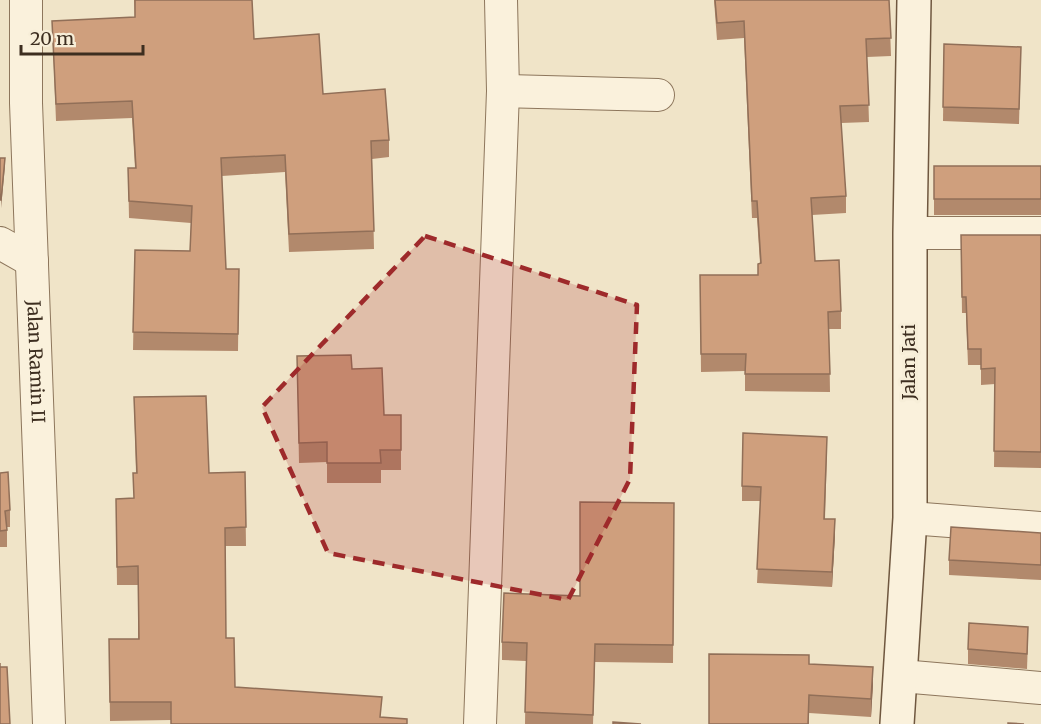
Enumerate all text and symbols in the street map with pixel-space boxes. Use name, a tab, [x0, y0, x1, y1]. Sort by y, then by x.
scale bar	[21, 18, 142, 56]
text: 20 m	[30, 27, 74, 50]
street label: Jalan Ramin II	[22, 299, 50, 424]
street label: Jalan Jati	[897, 324, 920, 401]

